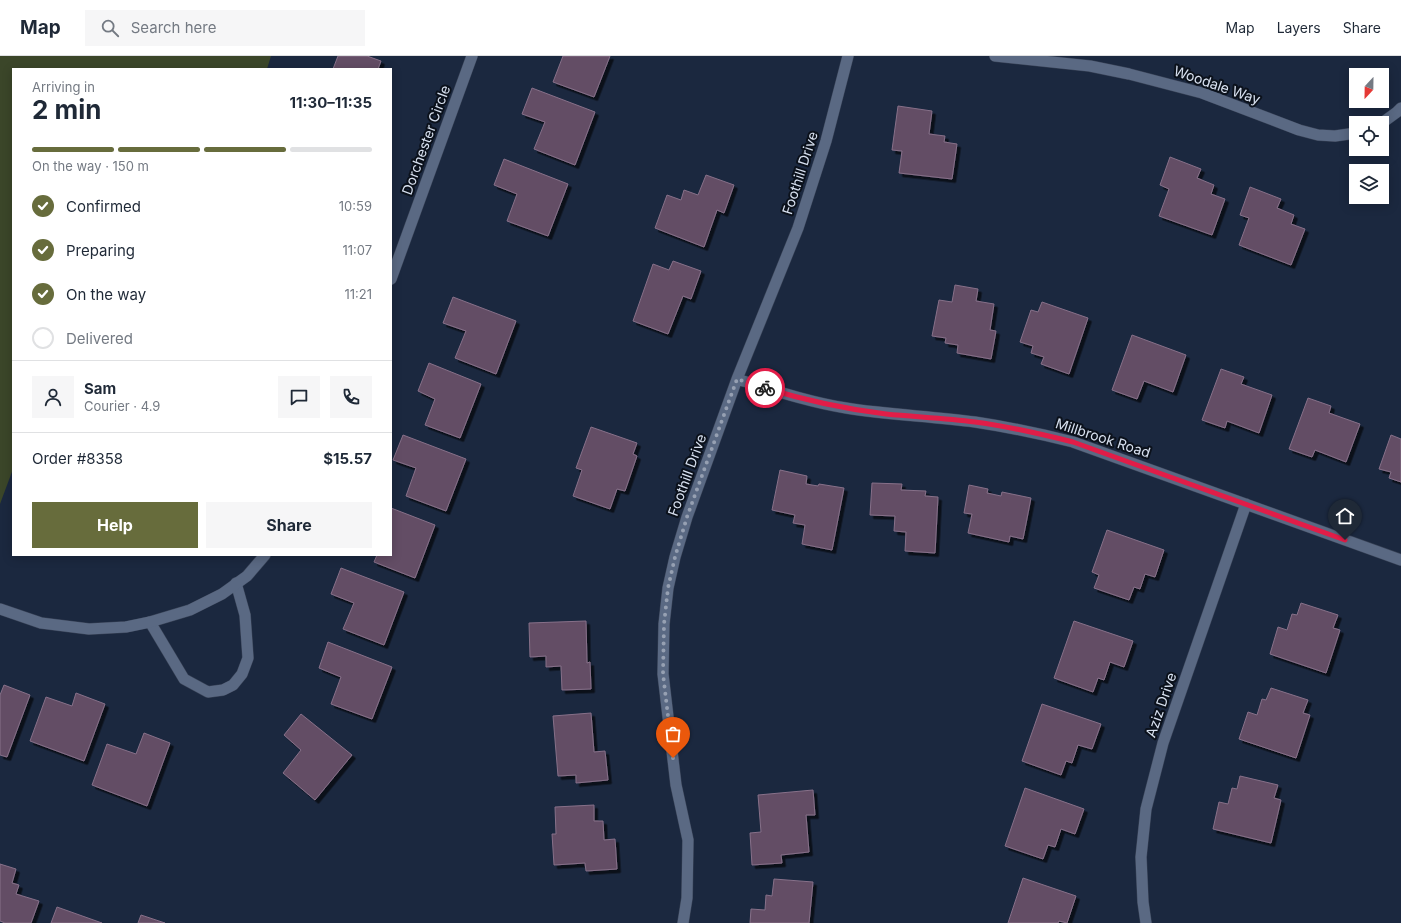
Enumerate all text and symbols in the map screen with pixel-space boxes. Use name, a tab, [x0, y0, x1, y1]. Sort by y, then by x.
search box	[85, 10, 365, 46]
text: Map	[20, 16, 61, 39]
icon: search	[99, 17, 121, 39]
text: Search here	[131, 18, 216, 37]
text: Map	[1226, 19, 1255, 36]
text: Layers	[1277, 19, 1321, 36]
text: Share	[1343, 19, 1381, 36]
street label: Woodale Way	[1172, 62, 1263, 107]
north arrow	[1349, 68, 1389, 108]
map controls	[1349, 68, 1389, 204]
text: Arriving in	[32, 79, 95, 95]
street label: Dorchester Circle	[398, 83, 453, 197]
text: 11:30–11:35	[290, 93, 372, 112]
text: 2 min	[32, 94, 102, 125]
button: locate	[1349, 116, 1389, 156]
street label: Foothill Drive	[778, 129, 821, 216]
text: On the way · 150 m	[32, 158, 149, 174]
button: layers	[1349, 164, 1389, 204]
icon: check	[32, 195, 54, 217]
text: Confirmed	[66, 197, 141, 216]
text: 10:59	[339, 198, 372, 214]
icon: check	[32, 239, 54, 261]
text: Preparing	[66, 241, 135, 260]
text: 11:07	[342, 242, 372, 258]
icon: check	[32, 283, 54, 305]
text: On the way	[66, 285, 146, 304]
text: 11:21	[344, 286, 372, 302]
text: Delivered	[66, 329, 133, 348]
courier	[745, 368, 785, 408]
button: person	[32, 376, 74, 418]
button: chat	[278, 376, 320, 418]
button: phone	[330, 376, 372, 418]
icon: bike	[754, 377, 776, 399]
text: Sam	[84, 379, 116, 398]
text: Courier · 4.9	[84, 398, 160, 414]
street label: Millbrook Road	[1054, 414, 1153, 461]
street label: Foothill Drive	[664, 431, 709, 518]
text: Order #8358	[32, 449, 123, 468]
text: $15.57	[323, 449, 372, 468]
pin	[1328, 499, 1362, 540]
button: Help	[32, 502, 198, 548]
button: Share	[206, 502, 372, 548]
icon: home	[1334, 505, 1356, 527]
street label: Aziz Drive	[1142, 670, 1180, 739]
pin	[656, 717, 690, 758]
icon: bag	[662, 723, 684, 745]

